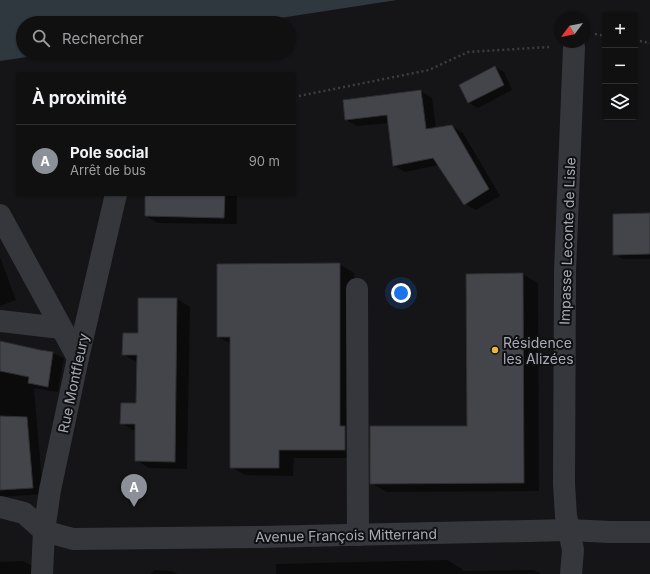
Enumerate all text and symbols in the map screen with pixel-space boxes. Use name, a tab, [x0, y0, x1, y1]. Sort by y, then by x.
north arrow	[554, 12, 590, 48]
map controls	[602, 12, 638, 120]
button: +	[602, 12, 638, 48]
search box	[16, 16, 296, 60]
icon: search	[30, 27, 52, 49]
text: Rechercher	[62, 29, 144, 48]
button: −	[602, 48, 638, 84]
button: layers	[602, 84, 638, 120]
text: À proximité	[32, 88, 127, 108]
text: Pole social	[70, 143, 149, 162]
text: A	[40, 153, 50, 169]
text: 90 m	[249, 153, 280, 169]
street label: Impasse Leconte de Lisle	[556, 157, 578, 325]
text: Arrêt de bus	[70, 162, 146, 178]
your location	[391, 283, 411, 303]
street label: Rue Montfleury	[54, 332, 92, 434]
place label: Résidence les Alizées	[503, 334, 574, 367]
marker: Résidence les Alizées	[490, 345, 500, 355]
pin: A	[121, 474, 147, 507]
street label: Avenue François Mitterrand	[255, 525, 437, 545]

